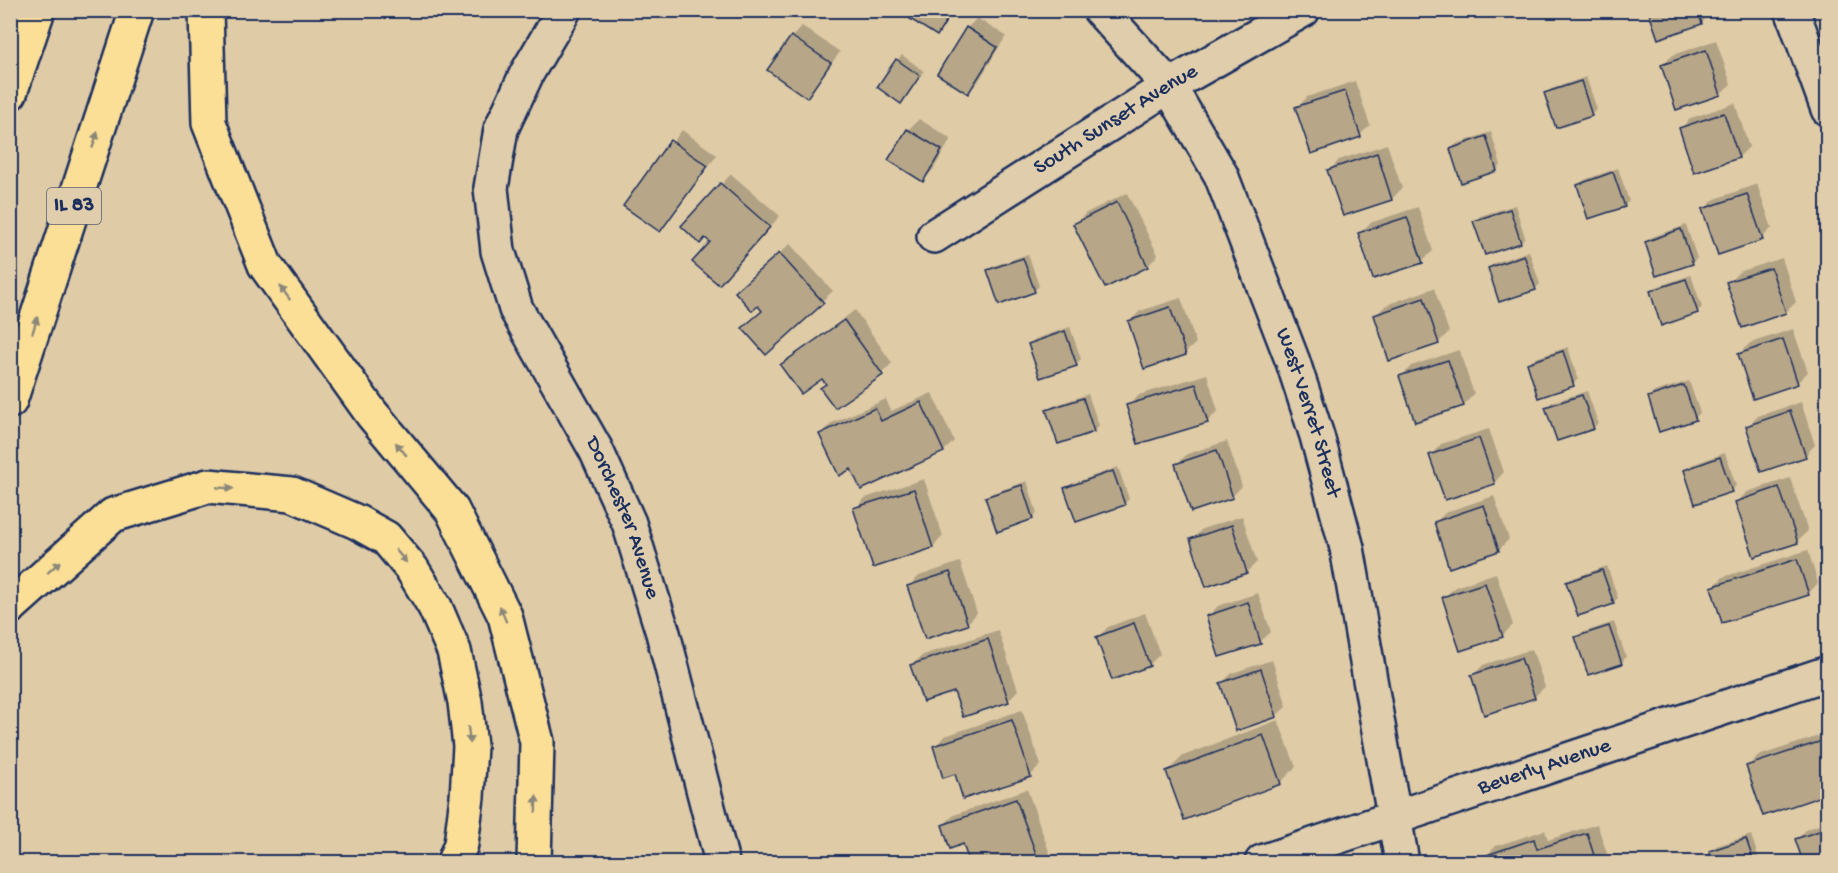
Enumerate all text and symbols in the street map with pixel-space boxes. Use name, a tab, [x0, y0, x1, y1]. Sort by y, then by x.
street label: South Sunset Avenue	[1029, 59, 1203, 182]
one-way arrow	[91, 131, 100, 149]
road number: IL 83	[47, 188, 101, 224]
one-way arrow	[279, 285, 291, 301]
one-way arrow	[31, 316, 40, 334]
street label: West Verret Street	[1268, 325, 1346, 502]
street label: Dorchester Avenue	[577, 431, 665, 603]
one-way arrow	[395, 441, 408, 457]
one-way arrow	[215, 483, 234, 493]
one-way arrow	[395, 548, 408, 564]
one-way arrow	[46, 561, 61, 574]
one-way arrow	[498, 604, 508, 622]
one-way arrow	[464, 726, 474, 745]
street label: Beverly Avenue	[1474, 733, 1615, 802]
one-way arrow	[531, 795, 541, 814]

